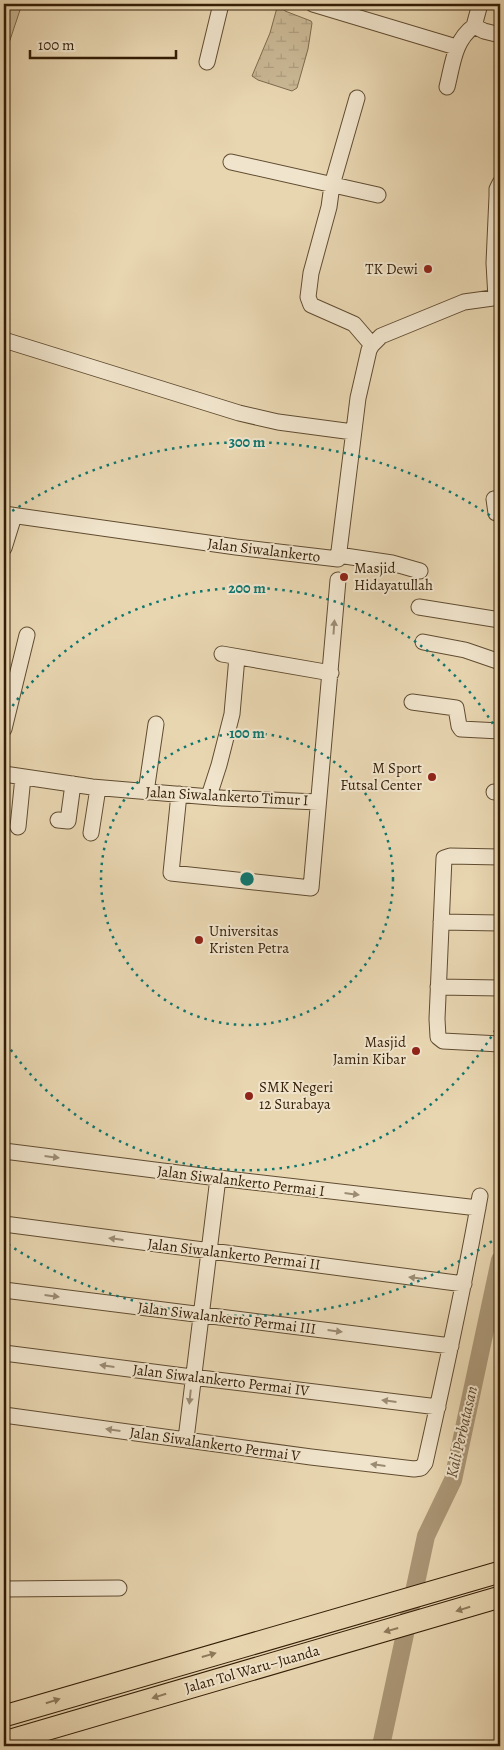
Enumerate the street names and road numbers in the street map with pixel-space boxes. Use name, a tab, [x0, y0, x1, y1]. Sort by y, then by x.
street label: Jalan Siwalankerto	[206, 533, 322, 567]
street label: Jalan Siwalankerto Timur I	[145, 782, 309, 810]
street label: Jalan Siwalankerto Permai I	[156, 1161, 326, 1201]
street label: Jalan Siwalankerto Permai II	[146, 1233, 322, 1275]
street label: Jalan Siwalankerto Permai III	[137, 1297, 317, 1339]
street label: Jalan Siwalankerto Permai IV	[132, 1359, 311, 1401]
street label: Jalan Siwalankerto Permai V	[128, 1422, 303, 1466]
street label: Jalan Tol Waru–Juanda	[182, 1640, 322, 1698]

